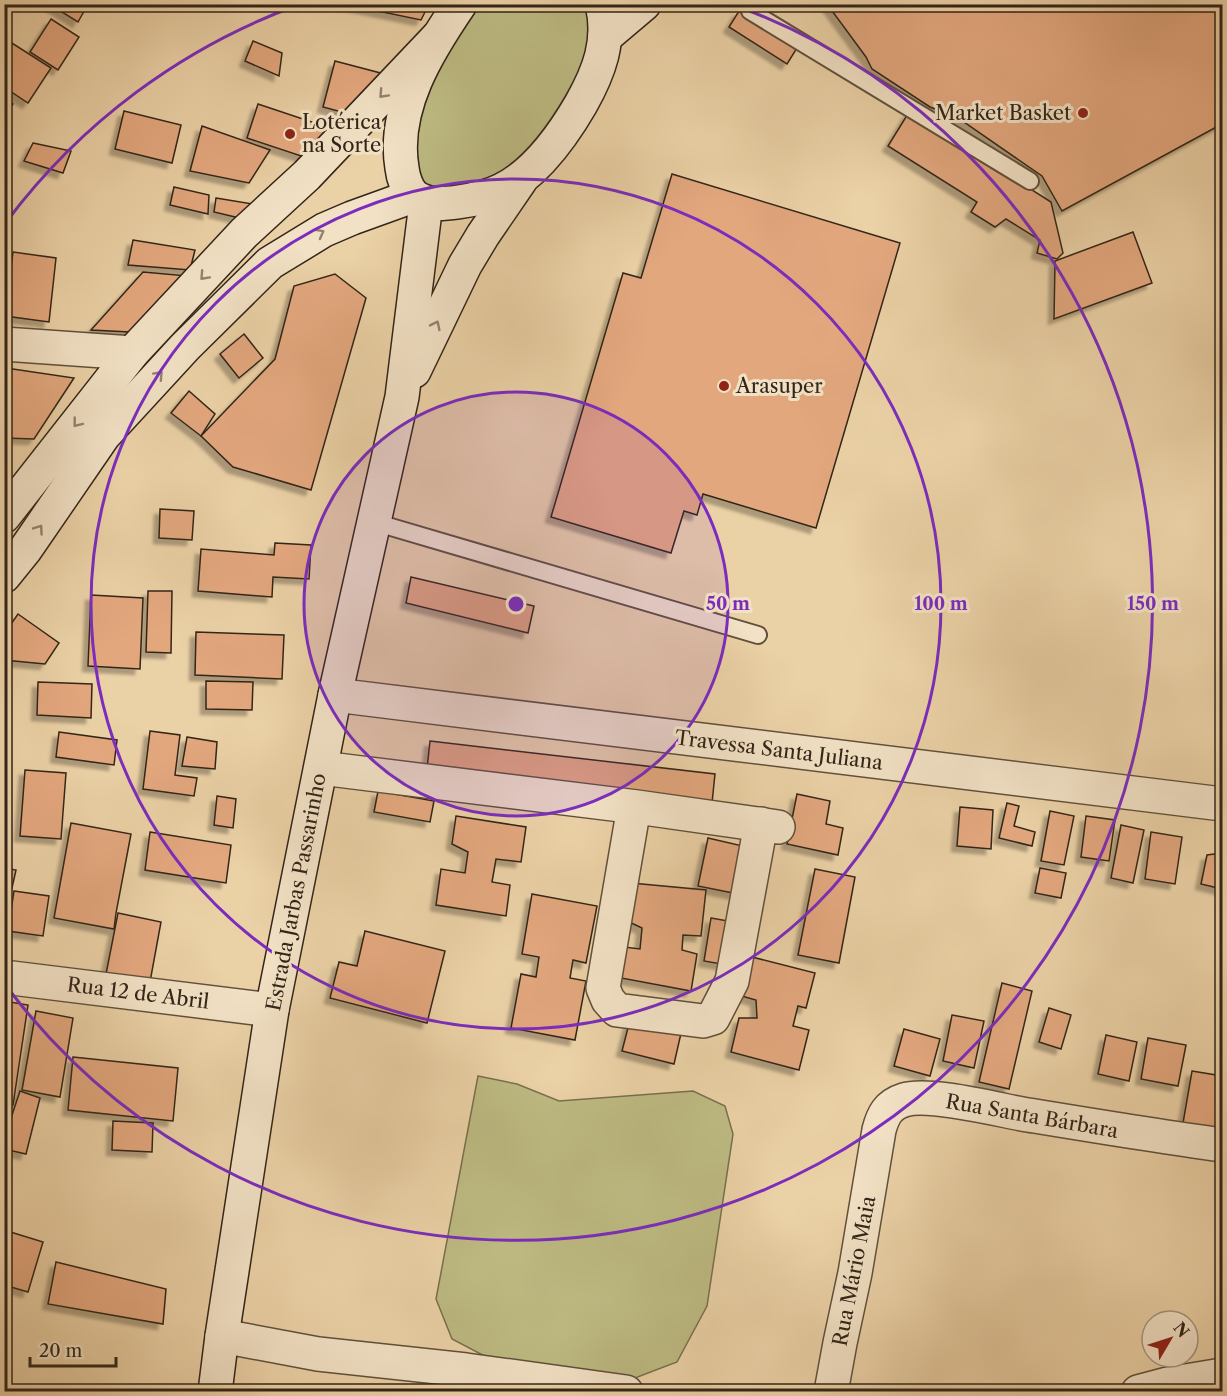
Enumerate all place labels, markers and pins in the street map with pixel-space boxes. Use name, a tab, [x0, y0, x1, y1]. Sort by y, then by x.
place label: Market Basket	[935, 101, 1071, 125]
marker: Market Basket	[1076, 106, 1090, 120]
place label: Lotérica na Sorte	[302, 110, 382, 157]
marker: Lotérica na Sorte	[283, 127, 297, 141]
place label: Arasuper	[735, 374, 823, 398]
marker: Arasuper	[717, 379, 731, 393]
centre of rings	[506, 594, 526, 614]

